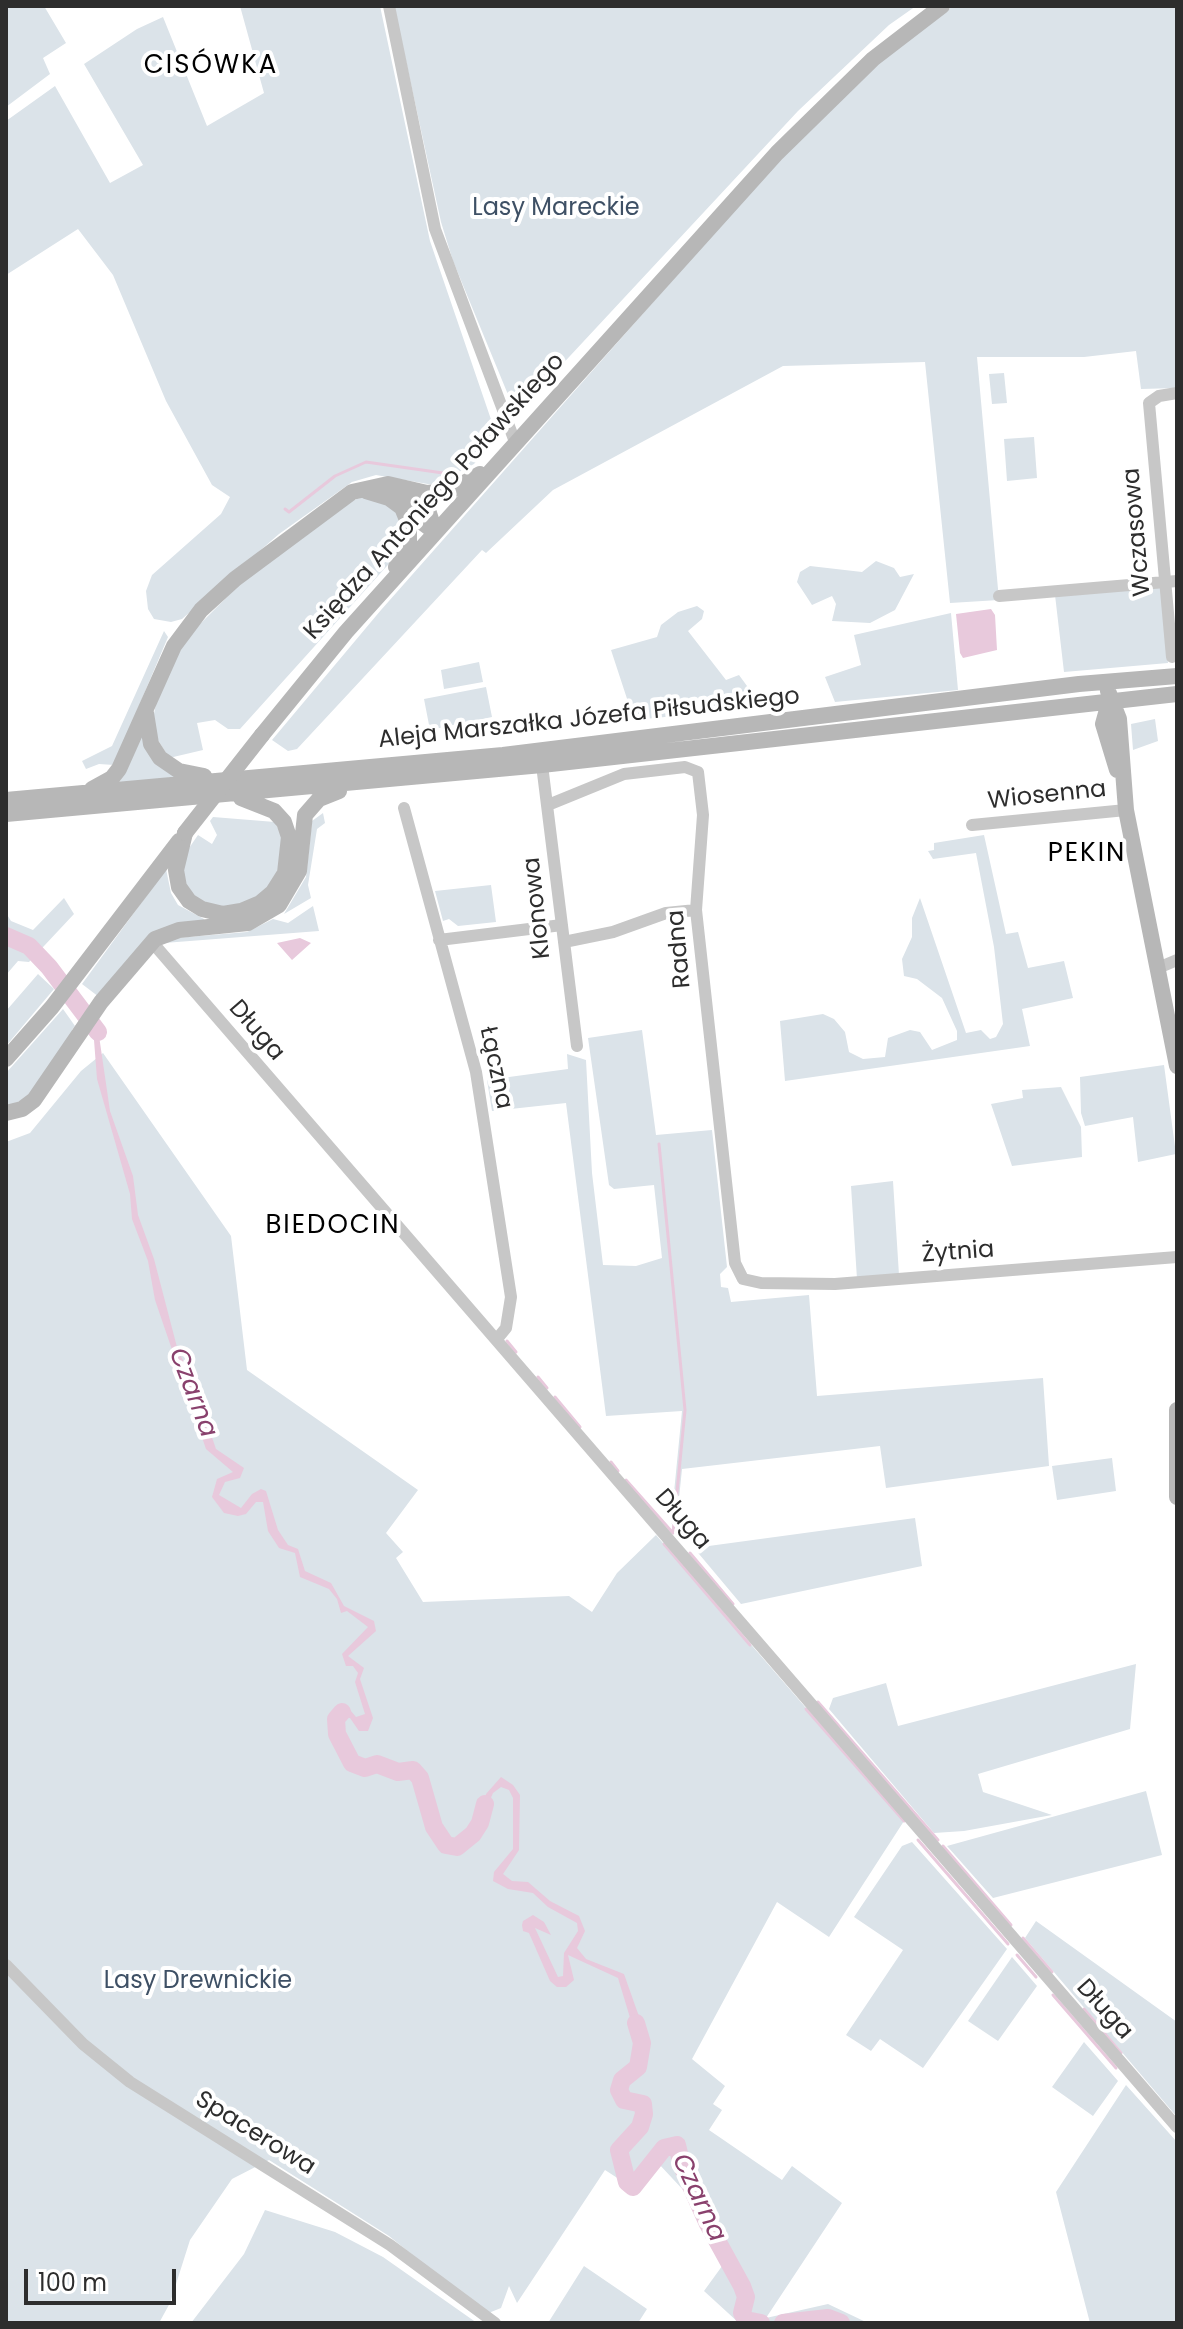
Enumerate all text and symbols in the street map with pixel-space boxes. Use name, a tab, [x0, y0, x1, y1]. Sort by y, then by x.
district label: CISÓWKA	[144, 50, 278, 82]
park label: Lasy Mareckie	[472, 195, 640, 223]
street label: Księdza Antoniego Poławskiego	[299, 348, 571, 646]
street label: Wczasowa	[1118, 467, 1158, 597]
street label: Aleja Marszałka Józefa Piłsudskiego	[377, 683, 801, 755]
street label: Wiosenna	[986, 775, 1108, 817]
district label: PEKIN	[1048, 838, 1126, 870]
street label: Klonowa	[518, 856, 558, 960]
street label: Radna	[662, 909, 698, 989]
street label: Długa	[222, 995, 290, 1067]
street label: Łączna	[472, 1024, 518, 1112]
district label: BIEDOCIN	[265, 1210, 401, 1242]
street label: Żytnia	[921, 1236, 995, 1270]
water label: Czarna	[161, 1344, 223, 1442]
street label: Długa	[648, 1484, 716, 1556]
park label: Lasy Drewnickie	[104, 1968, 292, 1996]
street label: Długa	[1070, 1974, 1138, 2046]
street label: Spacerowa	[190, 2086, 320, 2182]
water label: Czarna	[664, 2149, 732, 2247]
scale bar	[28, 2253, 180, 2303]
text: 100 m	[38, 2266, 107, 2299]

